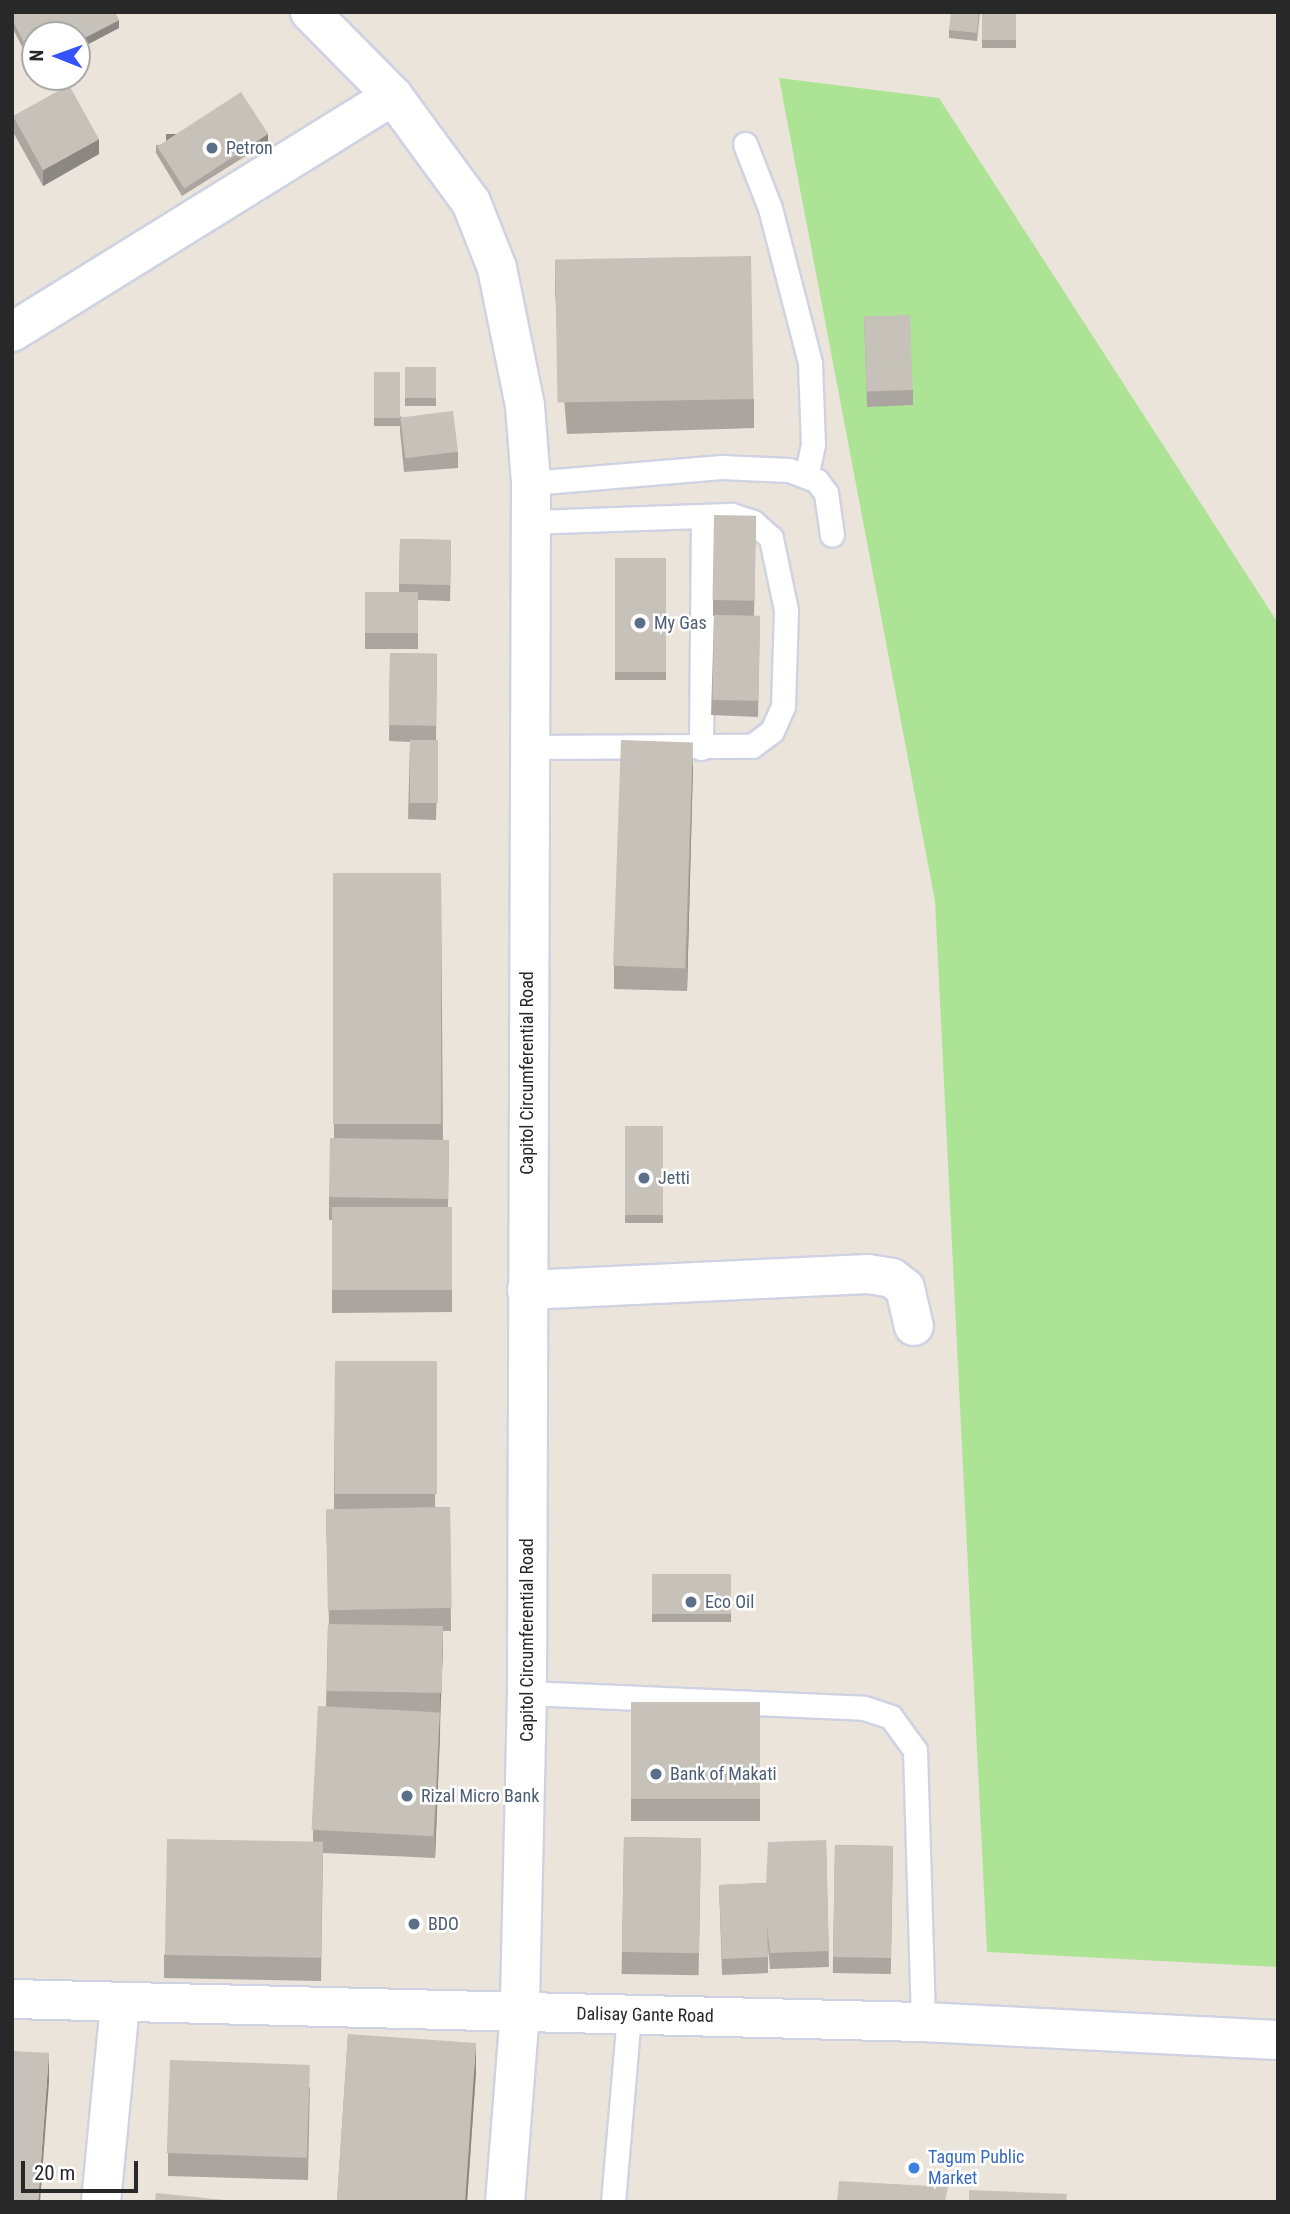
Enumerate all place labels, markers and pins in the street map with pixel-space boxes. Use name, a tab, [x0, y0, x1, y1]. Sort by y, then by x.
place label: Petron	[226, 137, 273, 159]
marker: Petron	[204, 140, 220, 156]
place label: My Gas	[654, 612, 707, 634]
marker: My Gas	[632, 615, 648, 631]
place label: Jetti	[658, 1167, 690, 1189]
marker: Jetti	[636, 1170, 652, 1186]
place label: Eco Oil	[705, 1591, 754, 1613]
marker: Eco Oil	[683, 1594, 699, 1610]
place label: Bank of Makati	[670, 1763, 777, 1785]
marker: Bank of Makati	[648, 1766, 664, 1782]
place label: Rizal Micro Bank	[421, 1785, 539, 1807]
marker: Rizal Micro Bank	[399, 1788, 415, 1804]
place label: BDO	[428, 1913, 459, 1935]
marker: BDO	[406, 1916, 422, 1932]
place label: Tagum Public Market	[928, 2147, 1024, 2190]
marker: Tagum Public Market	[906, 2160, 922, 2176]

